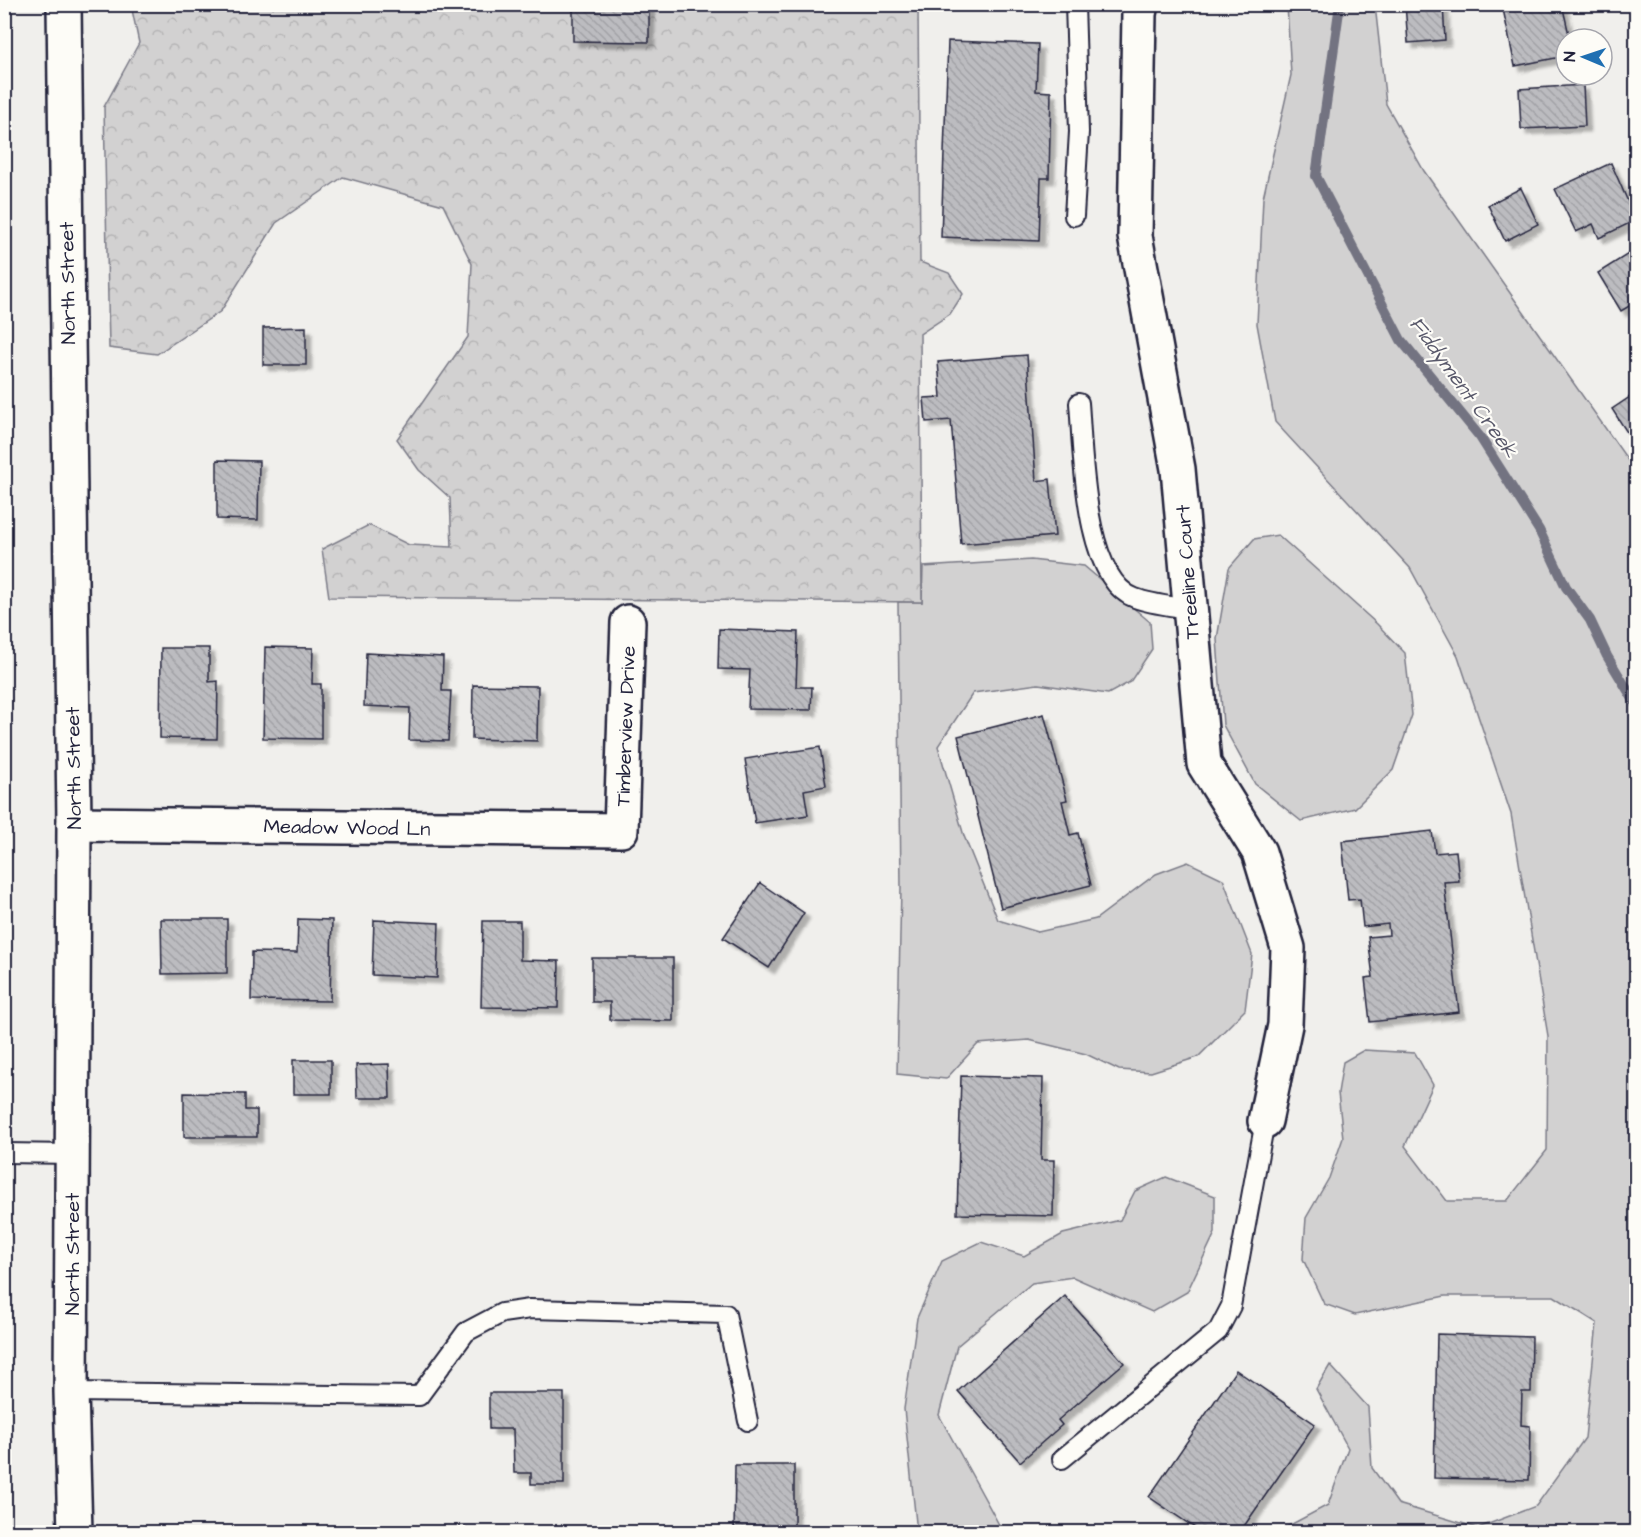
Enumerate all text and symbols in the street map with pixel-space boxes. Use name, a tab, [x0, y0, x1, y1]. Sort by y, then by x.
north arrow	[1554, 27, 1614, 87]
text: N	[1559, 51, 1581, 62]
street label: North Street	[53, 221, 83, 344]
water label: Fiddyment Creek	[1402, 311, 1525, 465]
street label: Treeline Court	[1169, 504, 1207, 640]
street label: Timberview Drive	[609, 645, 643, 807]
street label: North Street	[59, 706, 89, 829]
street label: Meadow Wood Ln	[263, 813, 431, 843]
street label: North Street	[59, 1193, 87, 1315]

